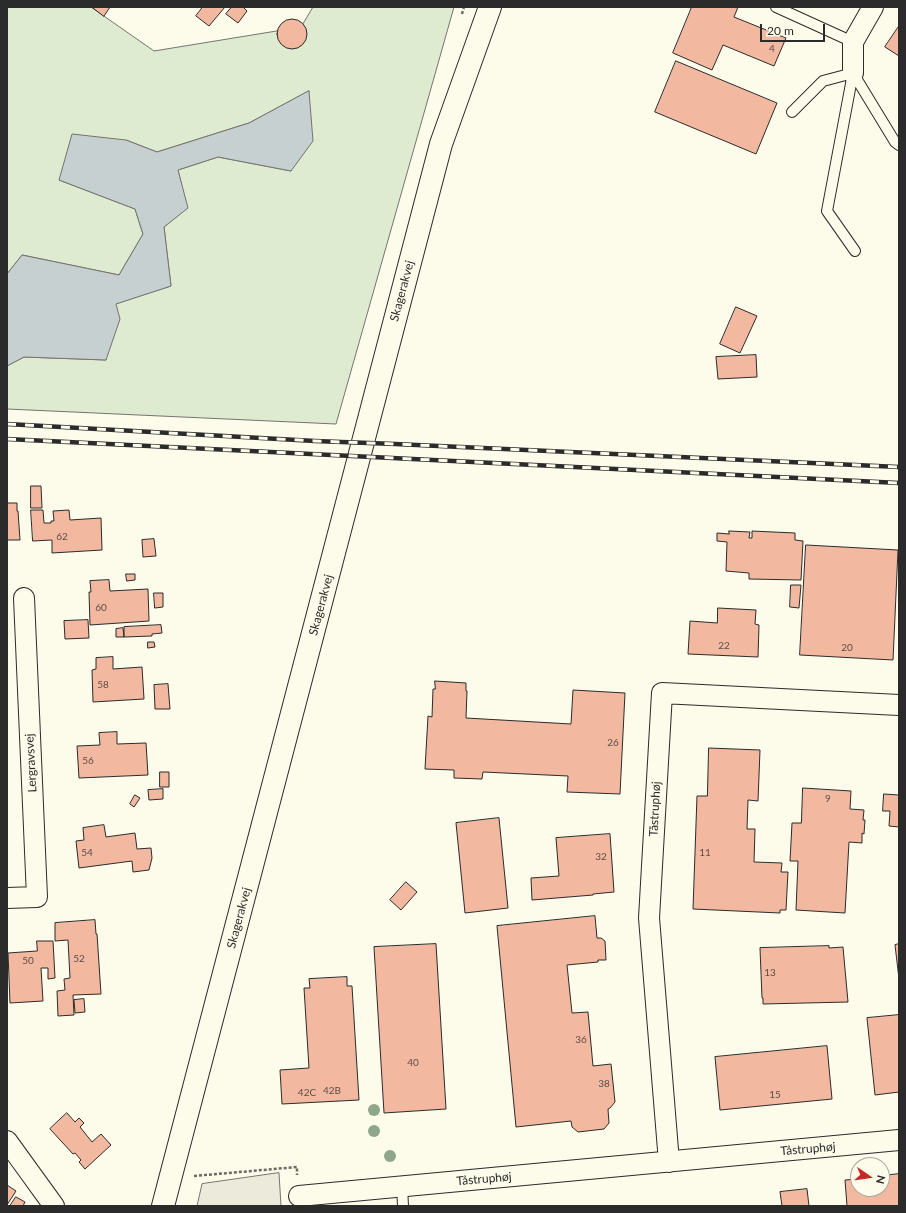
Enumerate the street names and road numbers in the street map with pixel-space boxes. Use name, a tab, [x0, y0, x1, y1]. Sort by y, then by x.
street label: Skagerakvej	[387, 259, 417, 323]
street label: Skagerakvej	[306, 573, 336, 637]
street label: Lergravsvej	[22, 733, 40, 793]
street label: Tåstruphøj	[646, 781, 664, 837]
street label: Skagerakvej	[224, 886, 254, 950]
street label: Tåstruphøj	[780, 1139, 836, 1159]
street label: Tåstruphøj	[456, 1169, 512, 1189]

